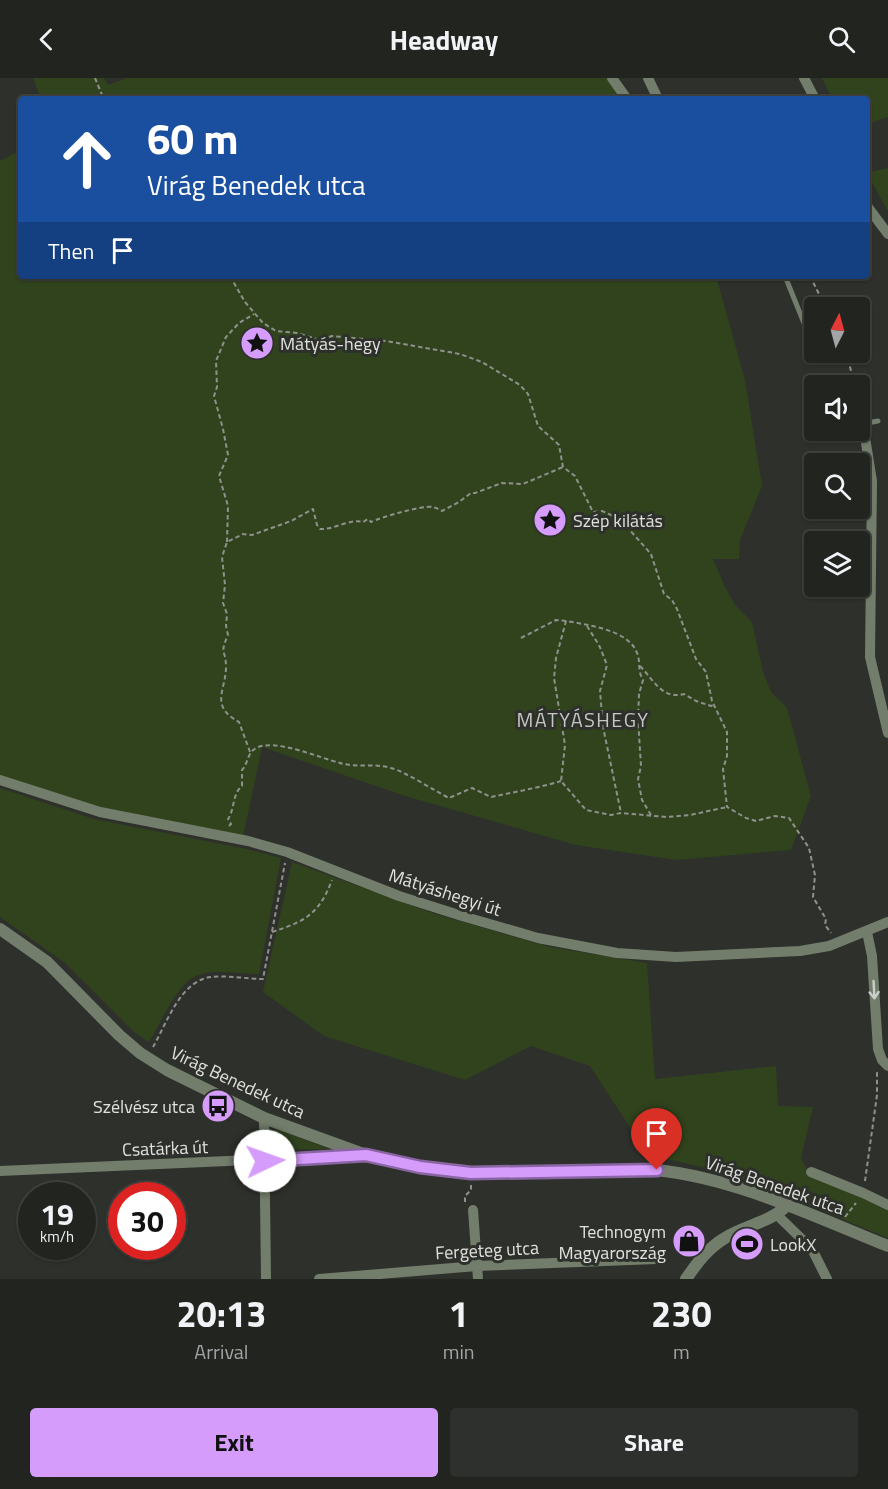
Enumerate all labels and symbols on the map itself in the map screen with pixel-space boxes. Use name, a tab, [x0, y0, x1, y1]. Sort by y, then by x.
north arrow	[804, 297, 870, 363]
place icon: Mátyás-hegy	[239, 325, 275, 361]
place label: Mátyás-hegy	[280, 330, 381, 357]
place icon: Szép kilátás	[532, 502, 568, 538]
place label: Szép kilátás	[573, 507, 663, 534]
district label: MÁTYÁSHEGY	[517, 704, 649, 735]
street label: Mátyáshegyi út	[385, 861, 505, 923]
one-way arrow	[869, 979, 880, 999]
street label: Virág Benedek utca	[166, 1039, 310, 1125]
bus stop icon: Szélvész utca	[200, 1088, 236, 1124]
place label: Szélvész utca	[93, 1093, 195, 1120]
pin	[631, 1108, 682, 1170]
position arrow	[233, 1129, 297, 1193]
street label: Csatárka út	[121, 1133, 209, 1163]
street label: Virág Benedek utca	[702, 1149, 848, 1221]
speed limit sign: 30	[108, 1182, 186, 1260]
place label: Technogym Magyarország	[558, 1218, 666, 1266]
shop icon: Technogym Magyarország	[671, 1223, 707, 1259]
sports icon: LookX	[729, 1226, 765, 1262]
place label: LookX	[770, 1231, 816, 1258]
street label: Fergeteg utca	[434, 1234, 540, 1266]

